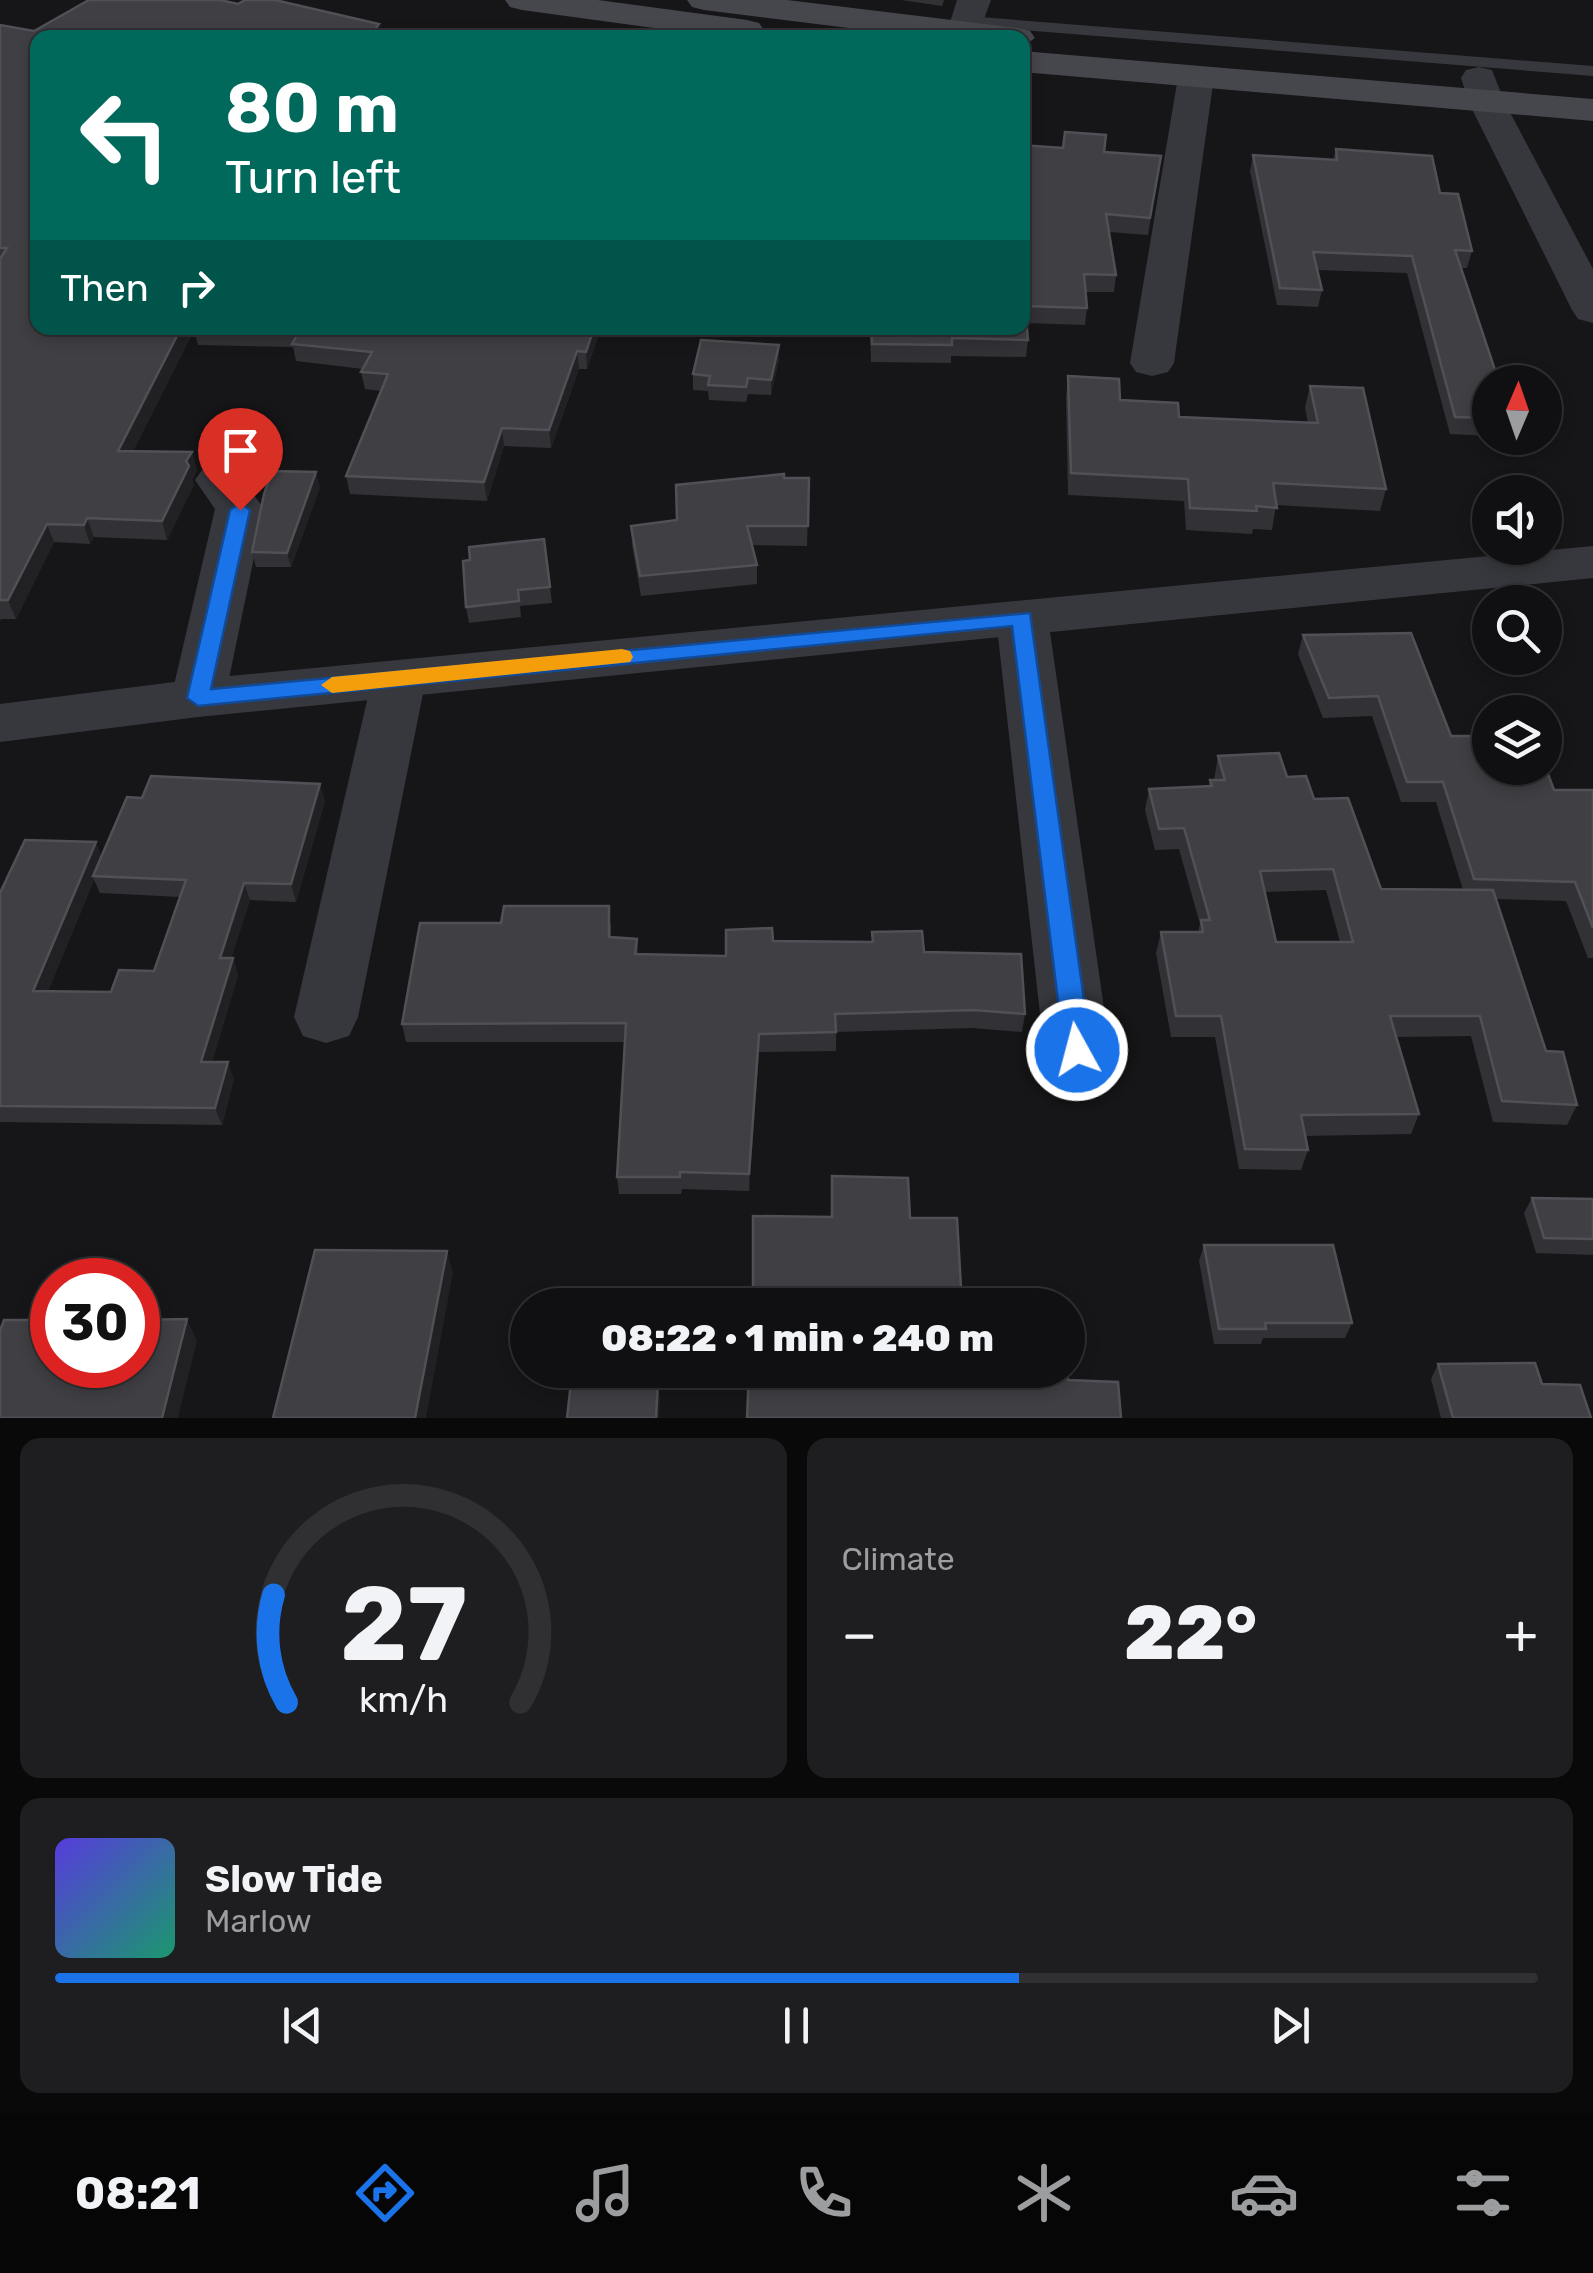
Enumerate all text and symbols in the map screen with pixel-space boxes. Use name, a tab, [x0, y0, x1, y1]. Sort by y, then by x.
text: 80 m	[225, 67, 399, 150]
icon: left	[60, 70, 190, 200]
text: Turn left	[225, 151, 401, 204]
icon: right	[169, 260, 224, 315]
text: Then	[60, 265, 149, 311]
north arrow	[1472, 365, 1562, 455]
map controls	[1472, 365, 1562, 785]
pin	[198, 408, 283, 511]
icon: arrive	[213, 423, 268, 478]
button: sound	[1472, 475, 1562, 565]
button: search	[1472, 585, 1562, 675]
button: layers	[1472, 695, 1562, 785]
position arrow	[1025, 998, 1129, 1102]
speed limit sign: 30	[30, 1258, 160, 1388]
text: 08:22 · 1 min · 240 m	[601, 1315, 994, 1361]
text: Climate	[842, 1540, 955, 1578]
text: 27	[340, 1563, 467, 1686]
text: 22°	[1124, 1589, 1257, 1678]
text: −	[842, 1602, 877, 1667]
text: +	[1504, 1602, 1538, 1667]
text: km/h	[359, 1679, 448, 1721]
text: Slow Tide	[205, 1856, 383, 1902]
text: Marlow	[205, 1902, 312, 1940]
icon: previous	[275, 1998, 330, 2053]
icon: pause	[769, 1998, 824, 2053]
icon: next	[1263, 1998, 1318, 2053]
icon: directions	[350, 2158, 420, 2228]
icon: music	[570, 2158, 640, 2228]
icon: phone	[789, 2158, 859, 2228]
icon: climate	[1009, 2158, 1079, 2228]
icon: car	[1229, 2158, 1299, 2228]
icon: filters	[1448, 2158, 1518, 2228]
text: 08:21	[75, 2167, 201, 2220]

